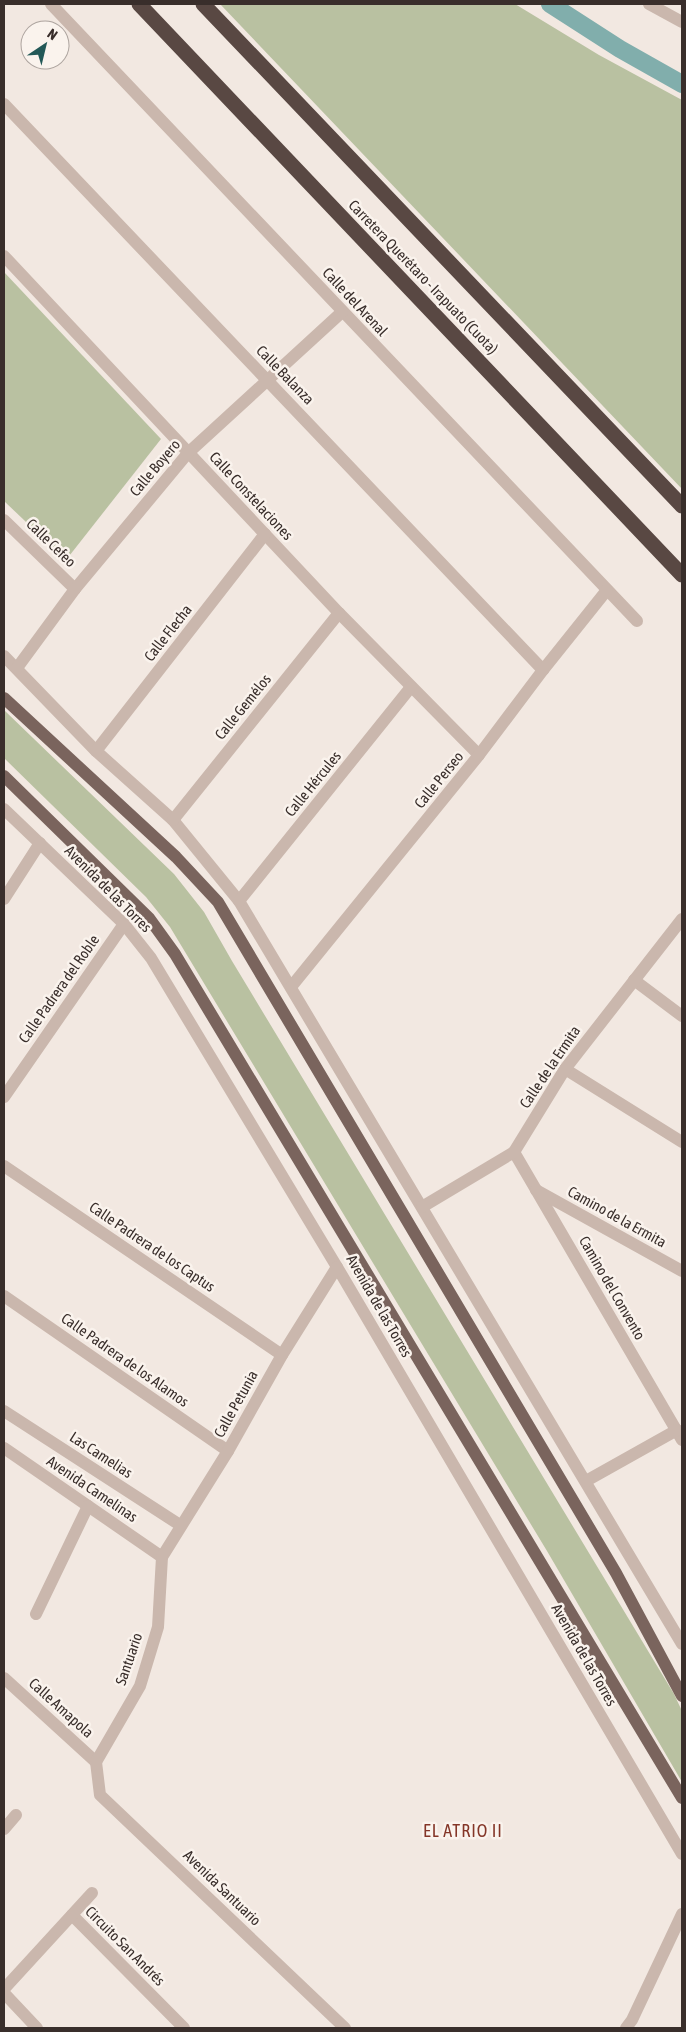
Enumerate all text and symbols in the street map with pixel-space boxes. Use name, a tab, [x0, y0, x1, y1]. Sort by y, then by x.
north arrow	[20, 20, 70, 70]
text: N	[44, 25, 60, 43]
street label: Carretera Querétaro - Irapuato (Cuota)	[345, 196, 501, 357]
street label: Calle del Arenal	[319, 264, 391, 339]
street label: Calle Balanza	[253, 342, 318, 408]
street label: Calle Boyero	[126, 436, 183, 499]
street label: Calle Constelaciones	[206, 448, 296, 543]
street label: Calle Cefeo	[23, 515, 80, 570]
street label: Calle Flecha	[140, 601, 195, 664]
street label: Calle Gemélos	[211, 671, 274, 743]
street label: Calle Hércules	[281, 748, 344, 820]
street label: Calle Perseo	[411, 748, 467, 811]
street label: Avenida de las Torres	[62, 842, 155, 935]
street label: Calle Padrera del Roble	[15, 931, 102, 1046]
street label: Calle de la Ermita	[516, 1022, 583, 1111]
street label: Camino de la Ermita	[565, 1183, 669, 1251]
street label: Calle Padrera de los Captus	[86, 1198, 218, 1295]
street label: Camino del Convento	[576, 1233, 649, 1343]
street label: Avenida de las Torres	[343, 1252, 416, 1360]
street label: Calle Padrera de los Alamos	[58, 1309, 192, 1410]
street label: Calle Petunia	[210, 1367, 261, 1440]
street label: Las Camelias	[67, 1428, 136, 1481]
street label: Avenida Camelinas	[44, 1452, 141, 1525]
street label: Avenida de las Torres	[548, 1601, 621, 1709]
street label: Santuario	[112, 1631, 145, 1687]
street label: Calle Amapola	[26, 1674, 97, 1741]
district label: EL ATRIO II	[423, 1820, 503, 1841]
street label: Avenida Santuario	[180, 1846, 265, 1929]
street label: Circuito San Andrés	[82, 1903, 168, 1989]

